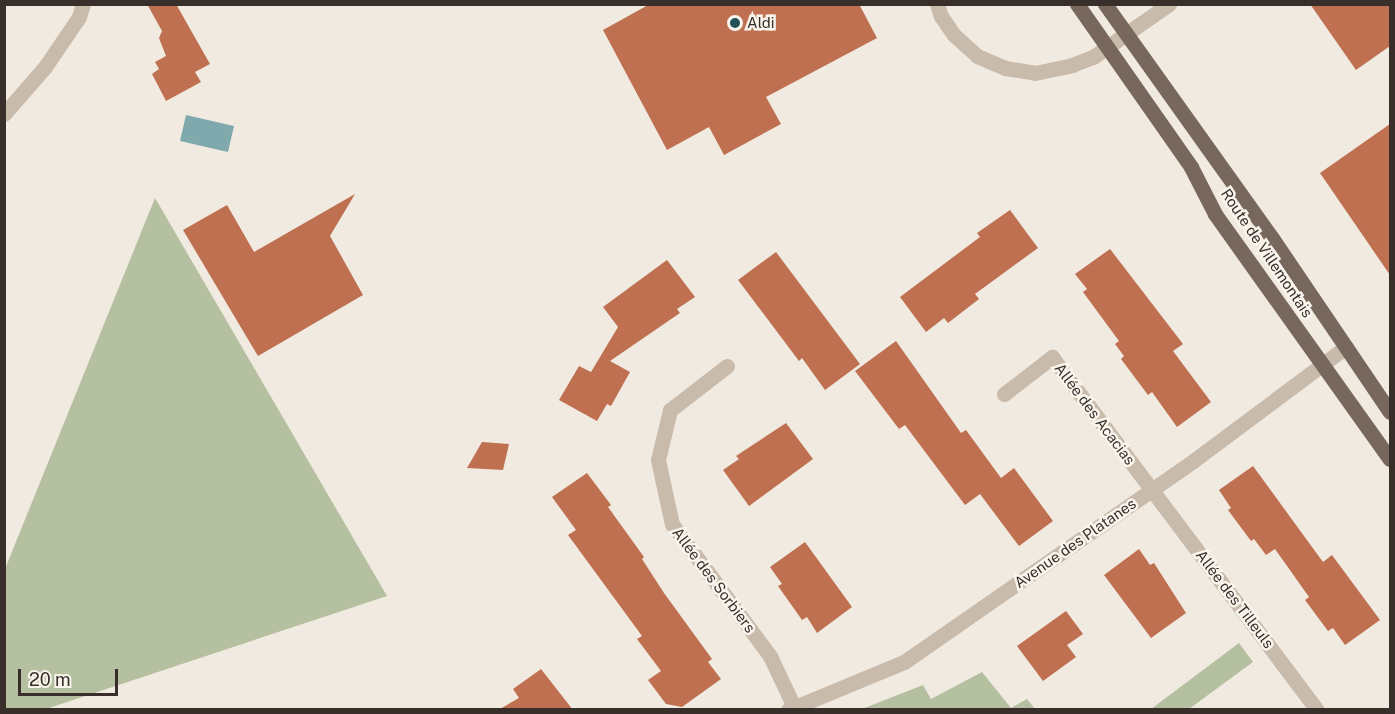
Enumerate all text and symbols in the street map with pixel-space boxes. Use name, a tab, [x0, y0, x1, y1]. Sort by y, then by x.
place label: Aldi	[747, 14, 775, 32]
marker: Aldi	[728, 16, 742, 30]
street label: Route de Villemontais	[1217, 185, 1317, 321]
street label: Allée des Acacias	[1051, 360, 1139, 468]
street label: Avenue des Platanes	[1011, 494, 1139, 592]
street label: Allée des Sorbiers	[668, 524, 760, 636]
street label: Allée des Tilleuls	[1192, 546, 1278, 652]
scale bar	[21, 657, 122, 695]
text: 20 m	[29, 669, 71, 690]

